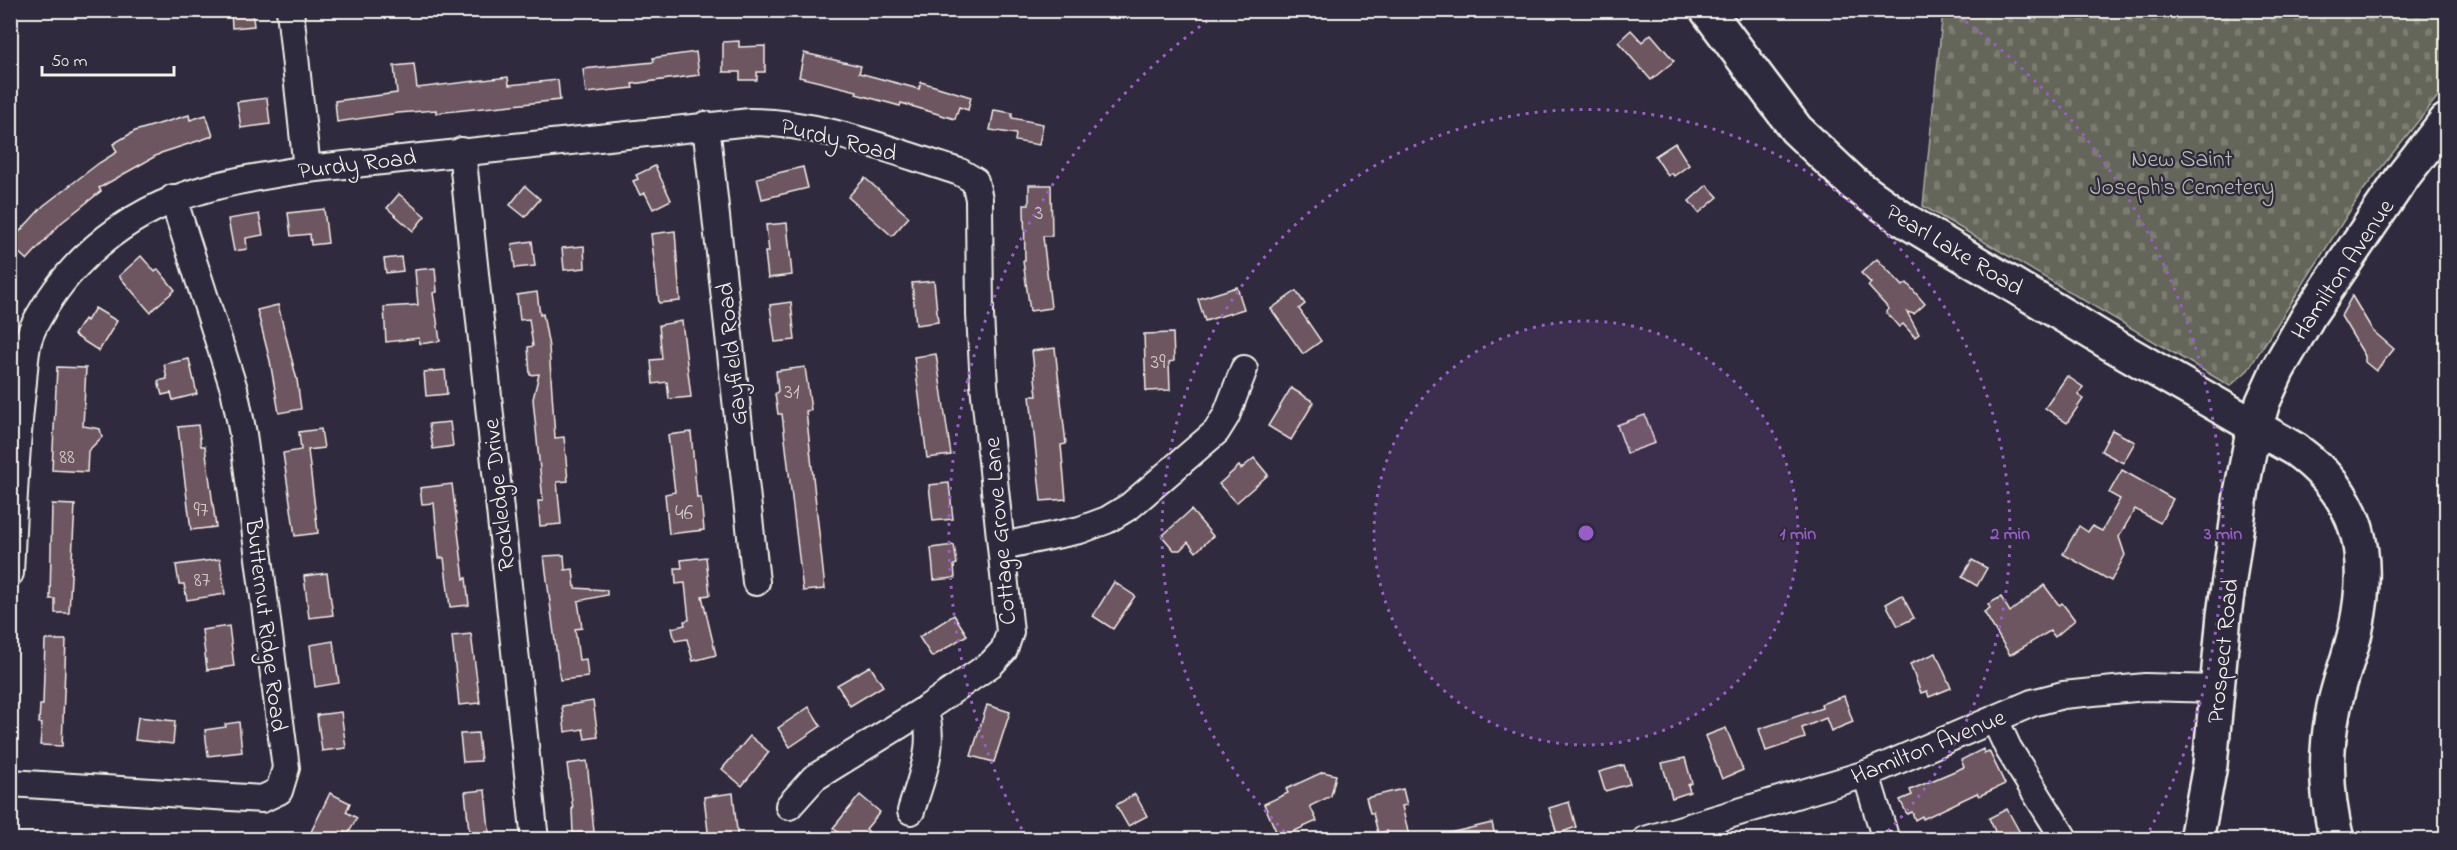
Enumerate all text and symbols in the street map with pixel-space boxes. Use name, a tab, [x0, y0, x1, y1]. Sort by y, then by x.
scale bar	[42, 39, 174, 77]
text: 50 m	[51, 49, 88, 75]
street label: Purdy Road	[776, 110, 901, 174]
street label: Purdy Road	[296, 141, 419, 191]
park label: New Saint Joseph's Cemetery	[2090, 143, 2274, 207]
street label: Hamilton Avenue	[2284, 192, 2405, 348]
street label: Pearl Lake Road	[1878, 196, 2030, 306]
house number: 3	[1035, 199, 1043, 229]
street label: Gayfield Road	[709, 280, 759, 427]
house number: 39	[1151, 348, 1166, 378]
house number: 31	[784, 378, 800, 408]
street label: Rockledge Drive	[475, 417, 526, 573]
street label: Cottage Grove Lane	[976, 435, 1027, 626]
house number: 88	[59, 443, 75, 473]
house number: 97	[194, 496, 209, 526]
house number: 46	[675, 499, 693, 529]
street label: Butternut Ridge Road	[234, 516, 295, 734]
text: 1 min	[1780, 522, 1816, 548]
text: 2 min	[1989, 522, 2030, 548]
text: 3 min	[2203, 522, 2242, 548]
centre of rings	[1576, 523, 1596, 543]
house number: 87	[194, 566, 211, 596]
street label: Prospect Road	[2199, 577, 2250, 725]
street label: Hamilton Avenue	[1846, 701, 2012, 795]

